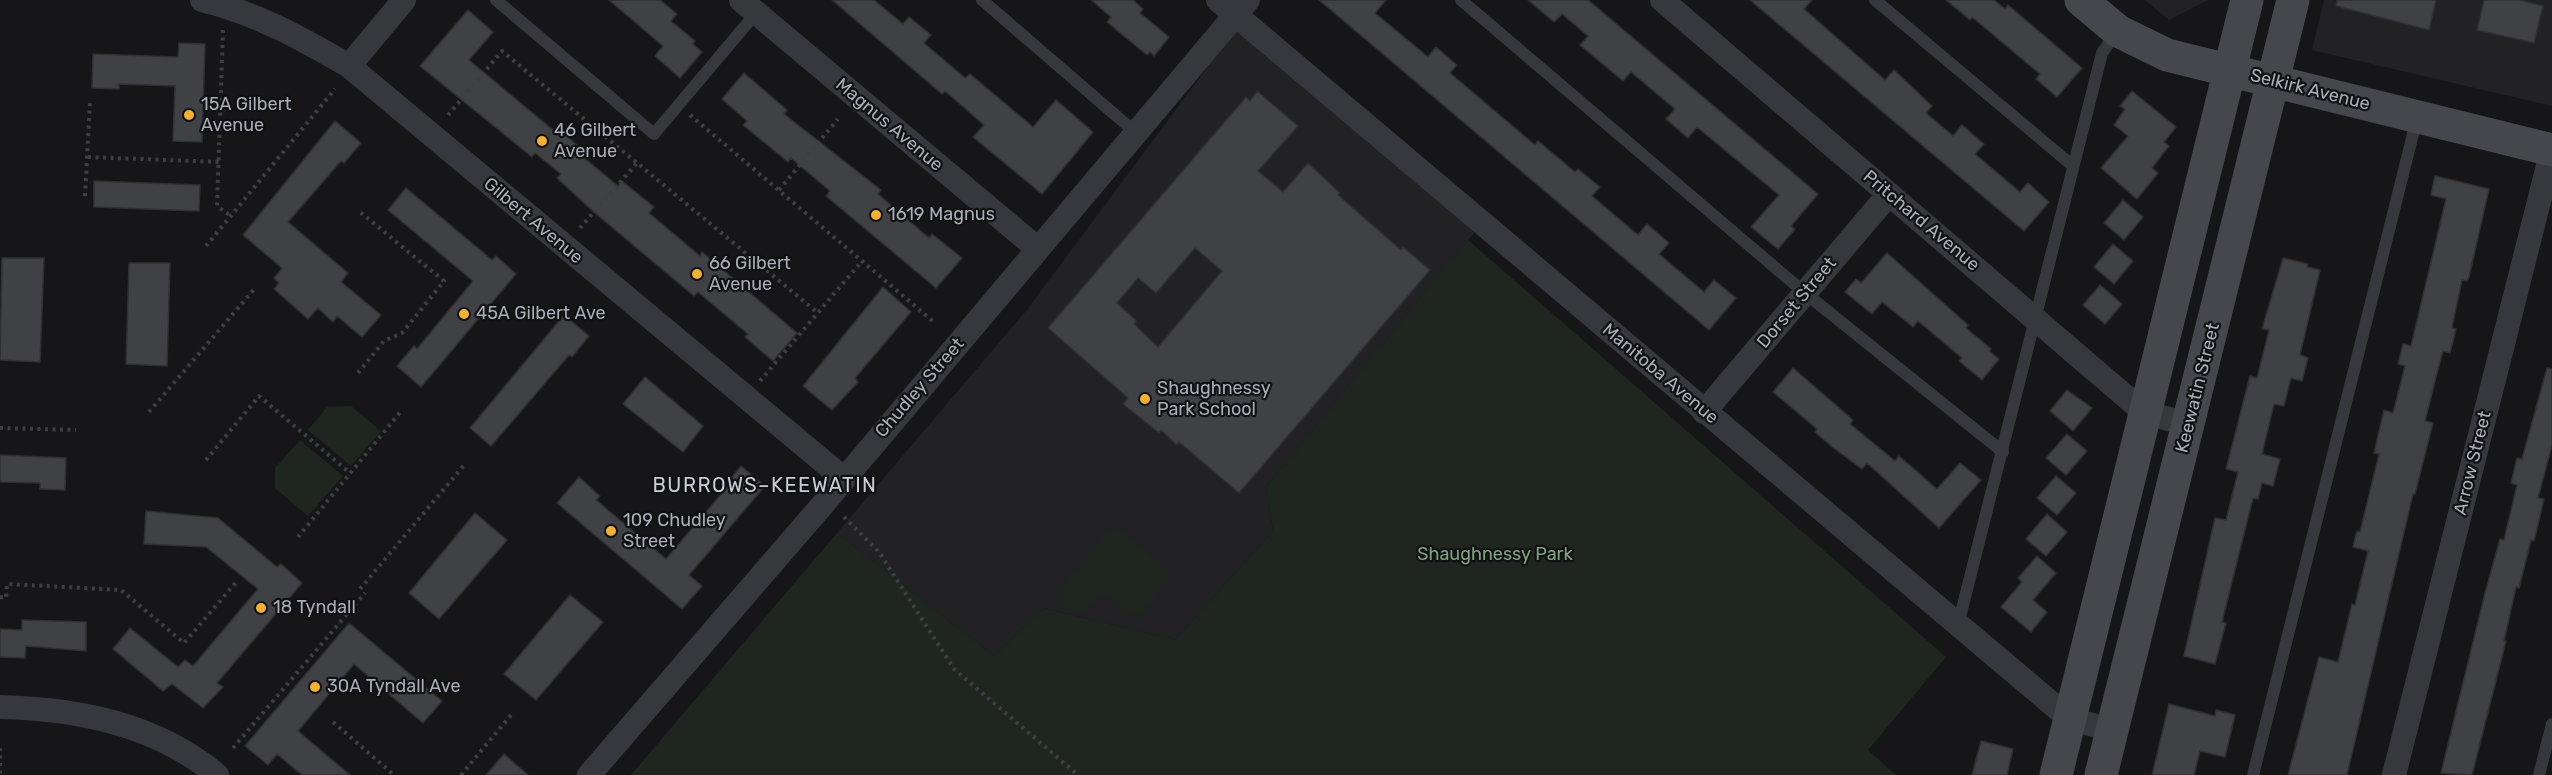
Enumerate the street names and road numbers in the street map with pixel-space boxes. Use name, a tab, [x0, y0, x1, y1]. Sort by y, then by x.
street label: Selkirk Avenue	[2248, 65, 2372, 115]
street label: Magnus Avenue	[831, 74, 947, 176]
street label: Pritchard Avenue	[1858, 166, 1984, 276]
street label: Gilbert Avenue	[479, 173, 587, 269]
street label: Dorset Street	[1753, 253, 1841, 353]
street label: Manitoba Avenue	[1598, 319, 1722, 429]
street label: Keewatin Street	[2171, 321, 2225, 455]
street label: Chudley Street	[871, 334, 969, 442]
street label: Arrow Street	[2450, 409, 2496, 517]

